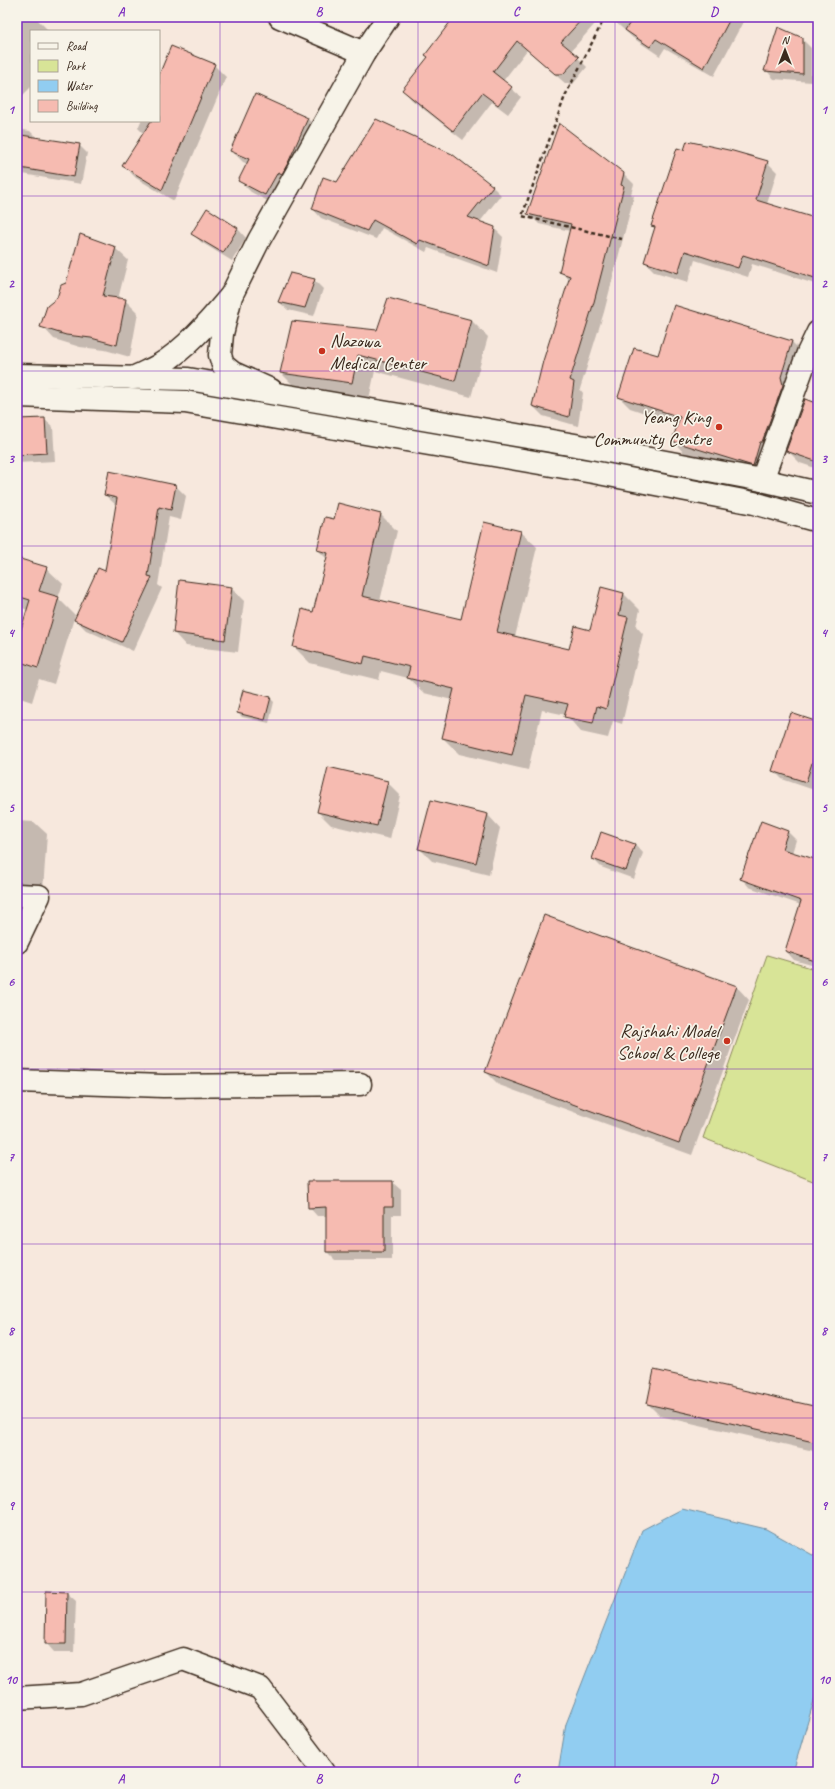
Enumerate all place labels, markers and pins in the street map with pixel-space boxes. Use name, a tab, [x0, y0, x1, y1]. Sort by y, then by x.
place label: Nazowa Medical Center	[330, 329, 428, 375]
marker: Nazowa Medical Center	[317, 346, 327, 356]
place label: Yeang King Community Centre	[594, 405, 713, 451]
marker: Yeang King Community Centre	[714, 422, 724, 432]
place label: Rajshahi Model School & College	[617, 1019, 723, 1065]
marker: Rajshahi Model School & College	[722, 1036, 732, 1046]

